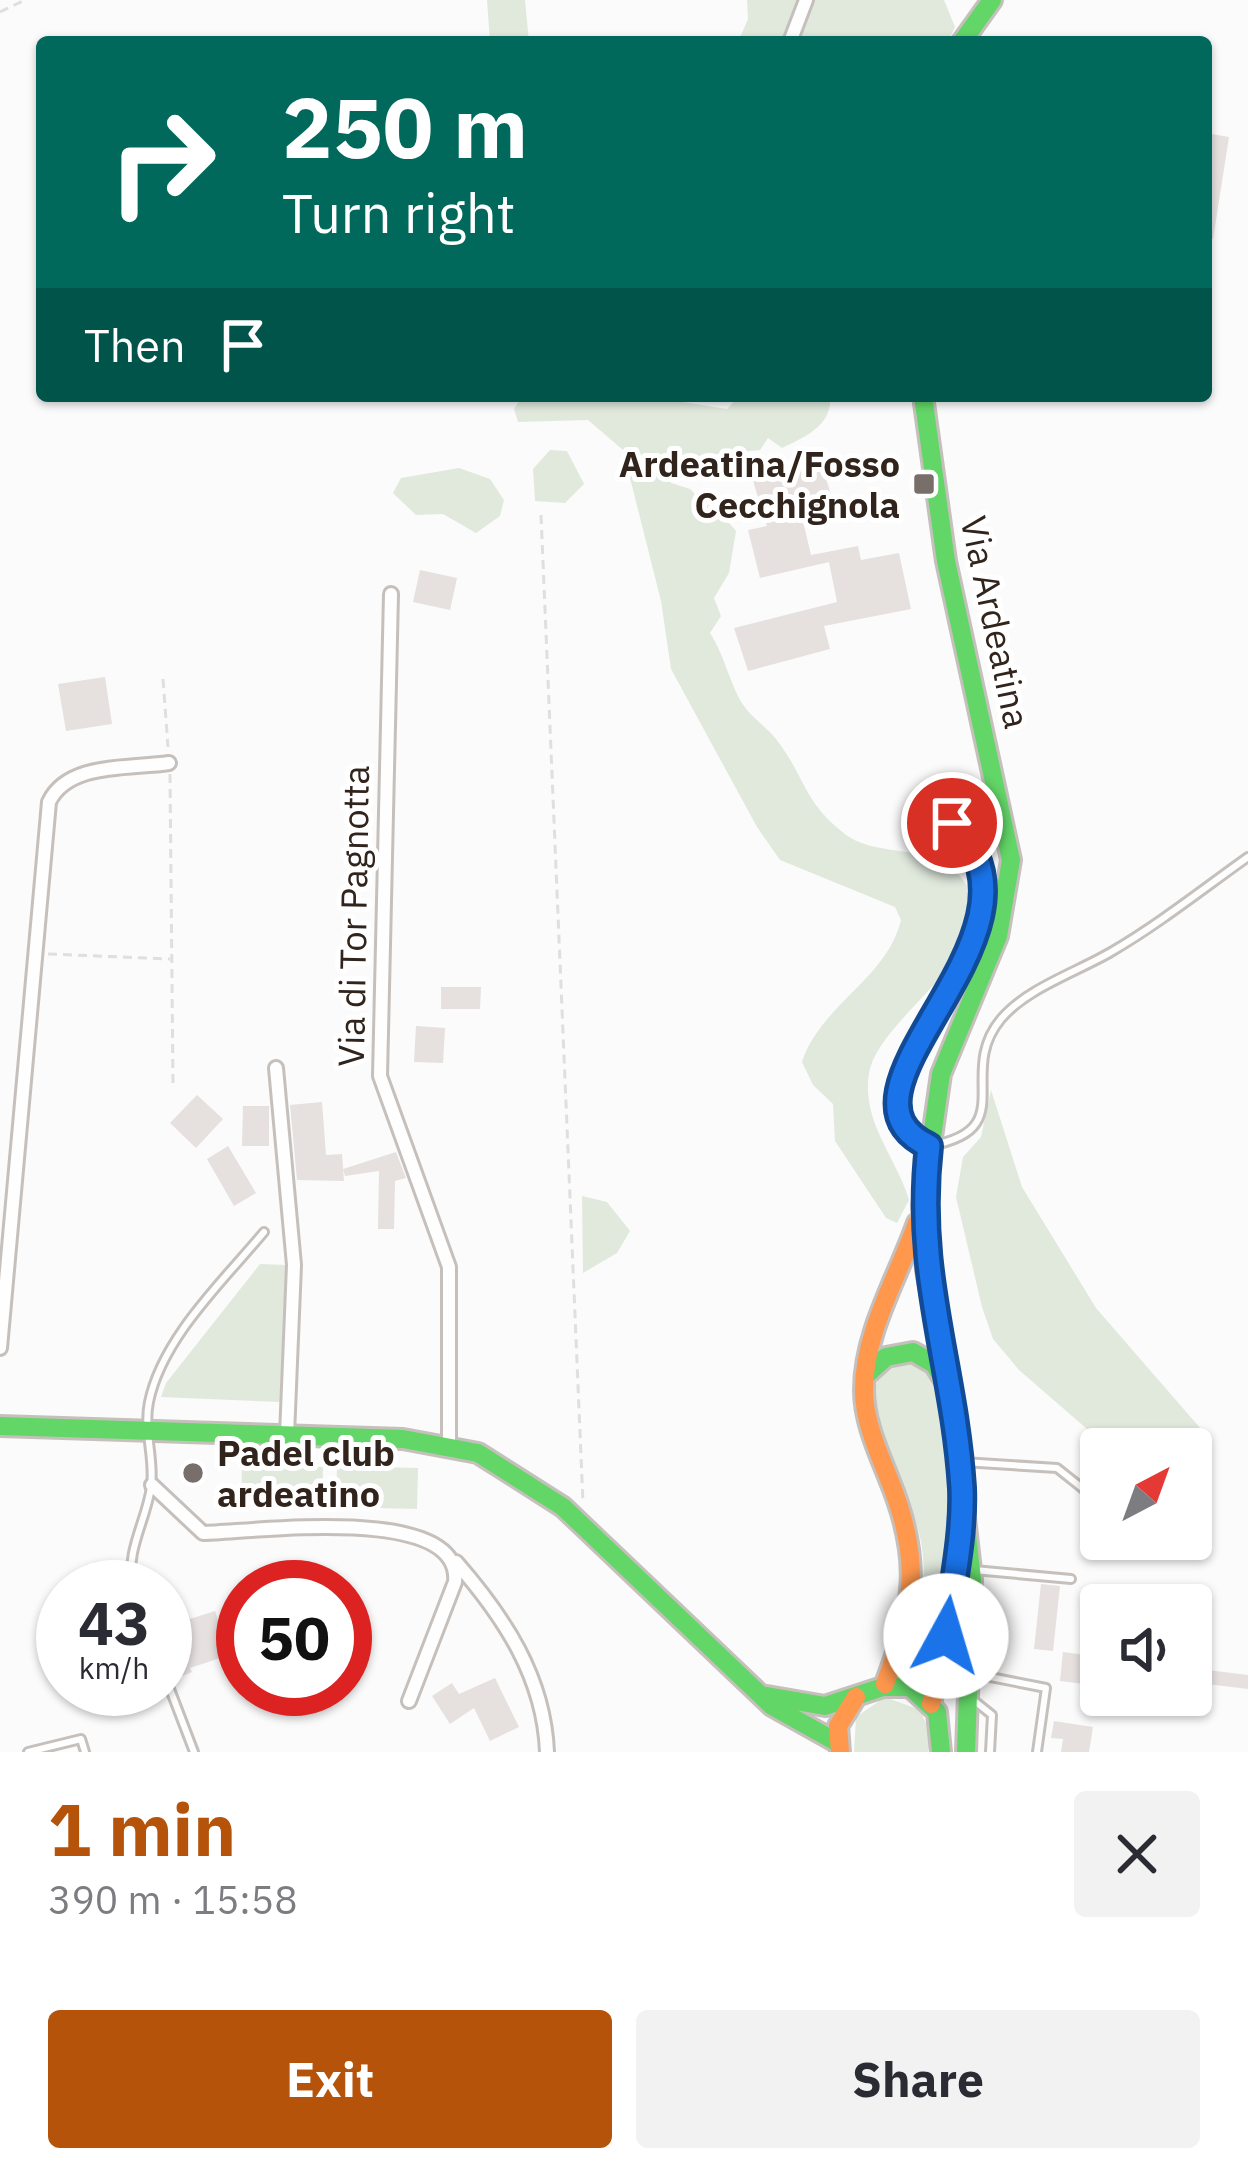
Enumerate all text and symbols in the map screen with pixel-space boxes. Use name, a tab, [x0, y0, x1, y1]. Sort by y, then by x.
text: 250 m	[282, 72, 528, 181]
icon: right	[84, 84, 240, 240]
text: Turn right	[282, 178, 516, 248]
icon: arrive	[210, 312, 276, 378]
text: Then	[84, 316, 186, 374]
place label: Ardeatina/Fosso Cecchignola	[619, 440, 900, 528]
marker: Ardeatina/Fosso Cecchignola	[911, 471, 937, 497]
street label: Via Ardeatina	[951, 512, 1041, 732]
street label: Via di Tor Pagnotta	[327, 765, 379, 1067]
pin	[901, 772, 1003, 874]
icon: arrive	[919, 790, 985, 856]
north arrow	[1080, 1428, 1212, 1560]
map controls	[1080, 1428, 1212, 1716]
place label: Padel club ardeatino	[217, 1429, 395, 1517]
marker: Padel club ardeatino	[180, 1460, 206, 1486]
speed limit sign: 50	[216, 1560, 372, 1716]
position arrow	[883, 1573, 1009, 1699]
text: 43	[78, 1583, 150, 1662]
button: sound	[1080, 1584, 1212, 1716]
text: km/h	[79, 1648, 149, 1687]
text: 1 min	[48, 1782, 236, 1876]
button: close	[1074, 1791, 1200, 1917]
text: 390 m · 15:58	[48, 1874, 298, 1925]
button: Exit	[48, 2010, 612, 2148]
button: Share	[636, 2010, 1200, 2148]

